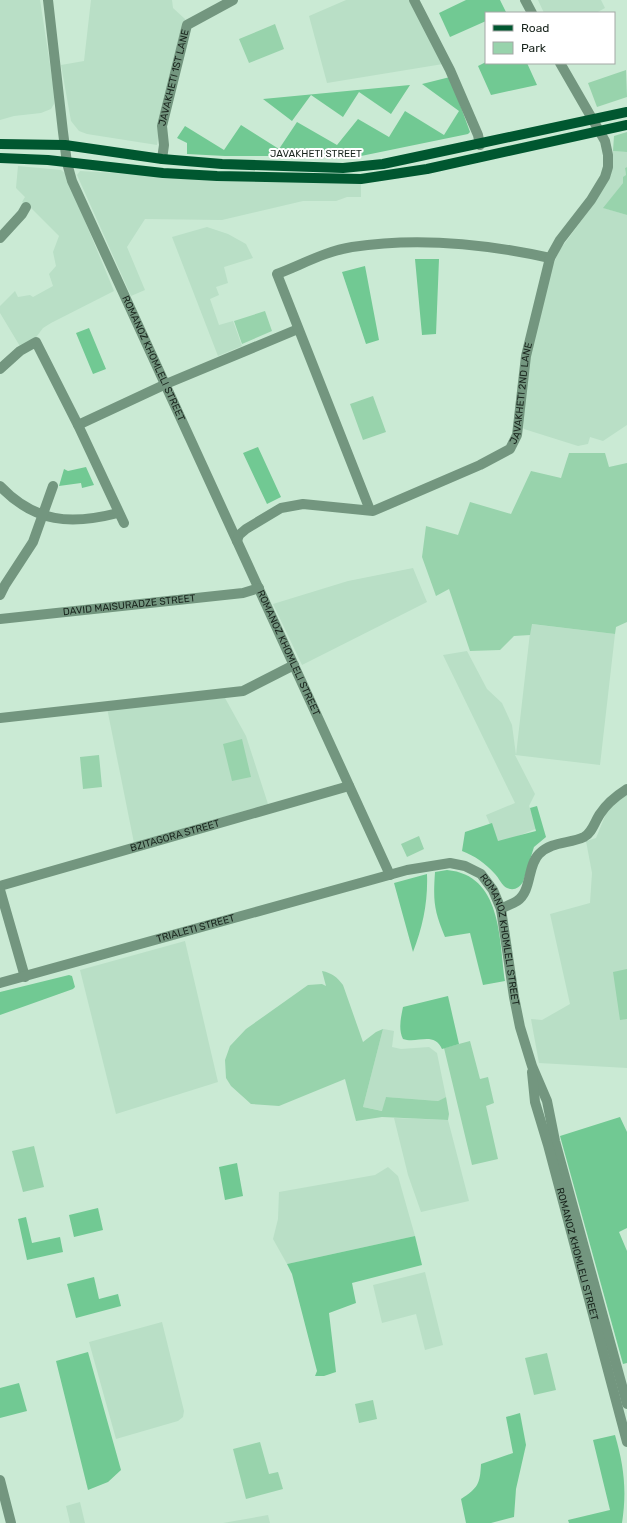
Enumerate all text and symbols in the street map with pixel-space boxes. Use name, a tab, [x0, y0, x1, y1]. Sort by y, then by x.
legend	[485, 12, 615, 64]
text: Road	[521, 21, 549, 35]
street label: JAVAKHETI 1ST LANE	[156, 28, 192, 127]
text: Park	[521, 41, 547, 55]
street label: JAVAKHETI STREET	[270, 148, 362, 160]
street label: ROMANOZ KHOMLELI STREET	[119, 294, 187, 423]
street label: JAVAKHETI 2ND LANE	[507, 341, 535, 446]
street label: ROMANOZ KHOMLELI STREET	[254, 588, 322, 718]
street label: DAVID MAISURADZE STREET	[62, 592, 196, 618]
street label: BZITAGORA STREET	[129, 817, 221, 854]
street label: ROMANOZ KHOMLELI STREET	[477, 871, 522, 1007]
street label: TRIALETI STREET	[155, 912, 236, 945]
street label: ROMANOZ KHOMLELI STREET	[554, 1186, 600, 1322]

